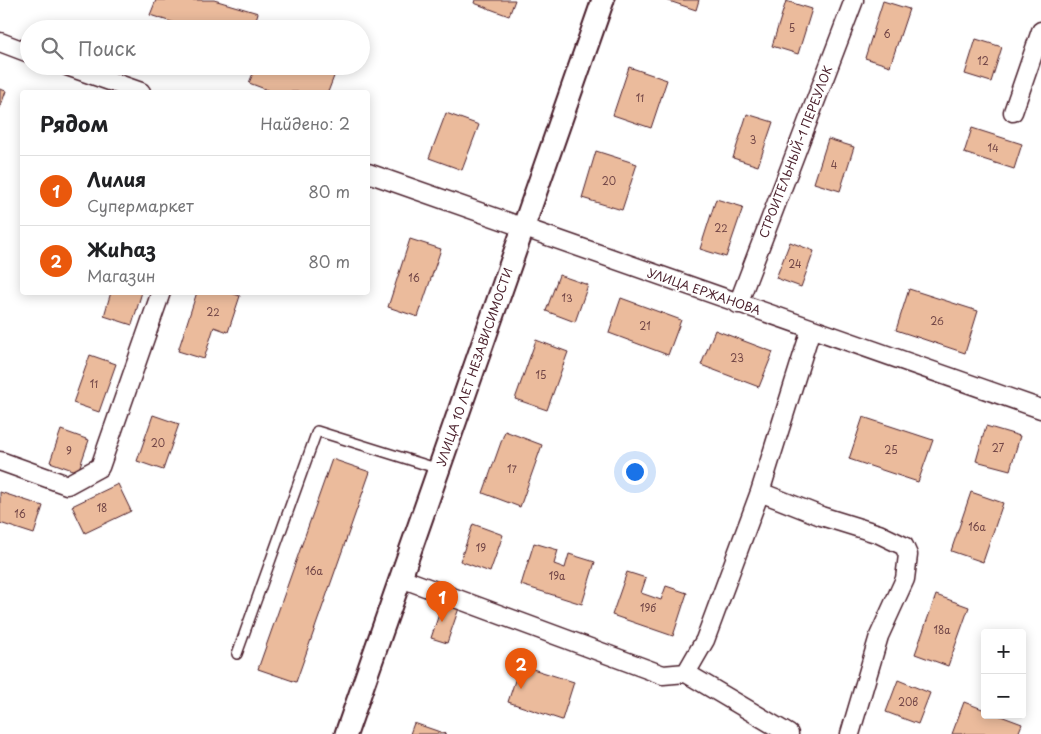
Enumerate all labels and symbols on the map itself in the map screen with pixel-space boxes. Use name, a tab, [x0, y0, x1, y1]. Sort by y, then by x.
house number: 5	[789, 20, 795, 35]
house number: 6	[883, 26, 891, 41]
house number: 12	[977, 53, 989, 68]
street label: СТРОИТЕЛЬНЫЙ-1 ПЕРЕУЛОК	[754, 63, 836, 240]
house number: 11	[636, 90, 644, 105]
house number: 3	[750, 132, 756, 147]
house number: 14	[987, 140, 999, 155]
house number: 4	[831, 157, 838, 172]
house number: 20	[602, 173, 616, 188]
house number: 22	[714, 220, 728, 235]
house number: 24	[788, 256, 802, 271]
street label: УЛИЦА ЕРЖАНОВА	[645, 263, 764, 319]
street label: УЛИЦА 10 ЛЕТ НЕЗАВИСИМОСТИ	[432, 265, 517, 468]
house number: 16	[408, 270, 420, 285]
house number: 13	[561, 290, 573, 305]
house number: 22	[206, 304, 220, 319]
house number: 26	[930, 313, 944, 328]
house number: 21	[639, 318, 651, 333]
house number: 23	[730, 350, 744, 365]
house number: 15	[536, 367, 546, 382]
house number: 11	[90, 376, 98, 391]
house number: 20	[151, 435, 165, 450]
house number: 27	[992, 440, 1005, 455]
house number: 25	[884, 442, 898, 457]
house number: 9	[66, 443, 72, 458]
your location	[622, 459, 648, 485]
house number: 17	[507, 461, 518, 476]
house number: 18	[97, 500, 107, 515]
house number: 16	[14, 506, 26, 521]
house number: 16а	[968, 519, 987, 534]
house number: 19	[476, 540, 486, 555]
house number: 16а	[305, 563, 324, 578]
house number: 19а	[549, 568, 566, 583]
pin: 1	[426, 581, 458, 622]
house number: 19б	[640, 600, 656, 615]
house number: 18а	[934, 622, 951, 637]
pin: 2	[505, 648, 537, 689]
house number: 20в	[898, 694, 918, 709]

